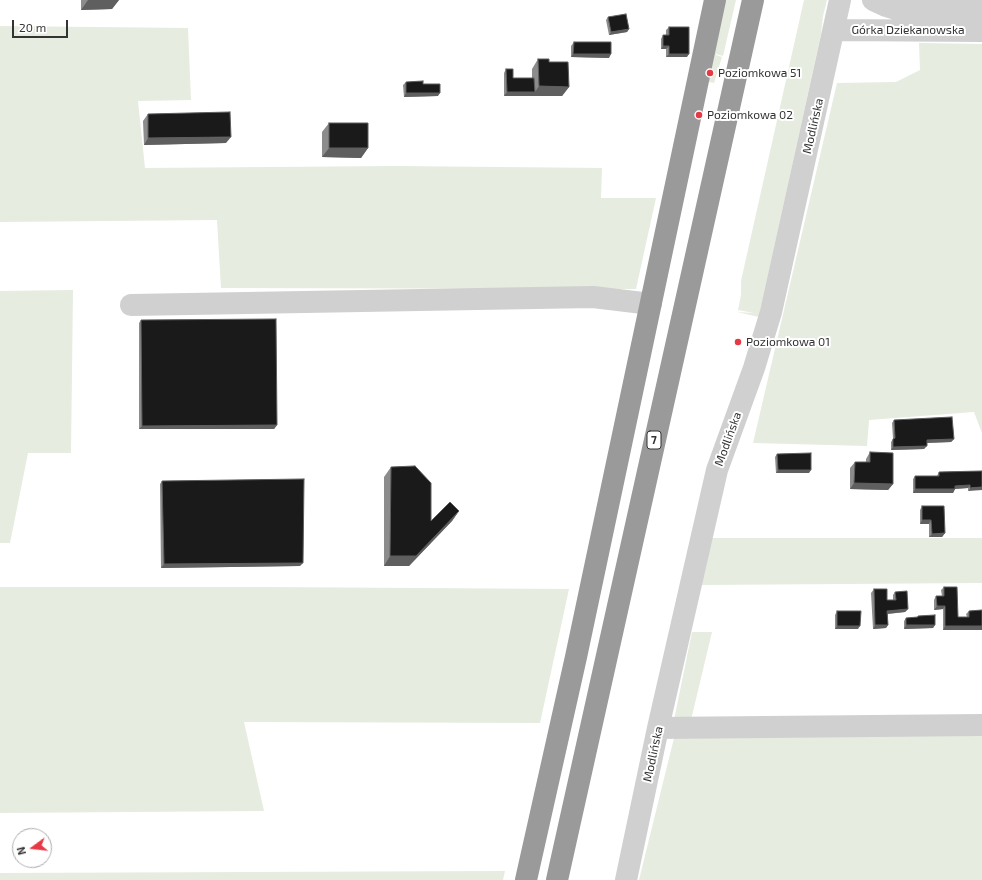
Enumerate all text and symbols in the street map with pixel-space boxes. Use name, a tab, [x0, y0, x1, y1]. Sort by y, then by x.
scale bar	[14, 12, 70, 38]
text: 20 m	[19, 20, 46, 34]
street label: Górka Dziekanowska	[851, 23, 965, 37]
place label: Poziomkowa 51	[718, 66, 801, 80]
marker: Poziomkowa 51	[705, 68, 715, 78]
street label: Modlińska	[800, 97, 826, 155]
place label: Poziomkowa 02	[707, 108, 793, 122]
marker: Poziomkowa 02	[694, 110, 704, 120]
place label: Poziomkowa 01	[746, 335, 830, 349]
marker: Poziomkowa 01	[733, 337, 743, 347]
street label: Modlińska	[712, 410, 744, 468]
road number: 7	[647, 431, 661, 449]
street label: Modlińska	[640, 725, 666, 783]
north arrow	[12, 828, 52, 868]
text: N	[14, 845, 28, 857]

